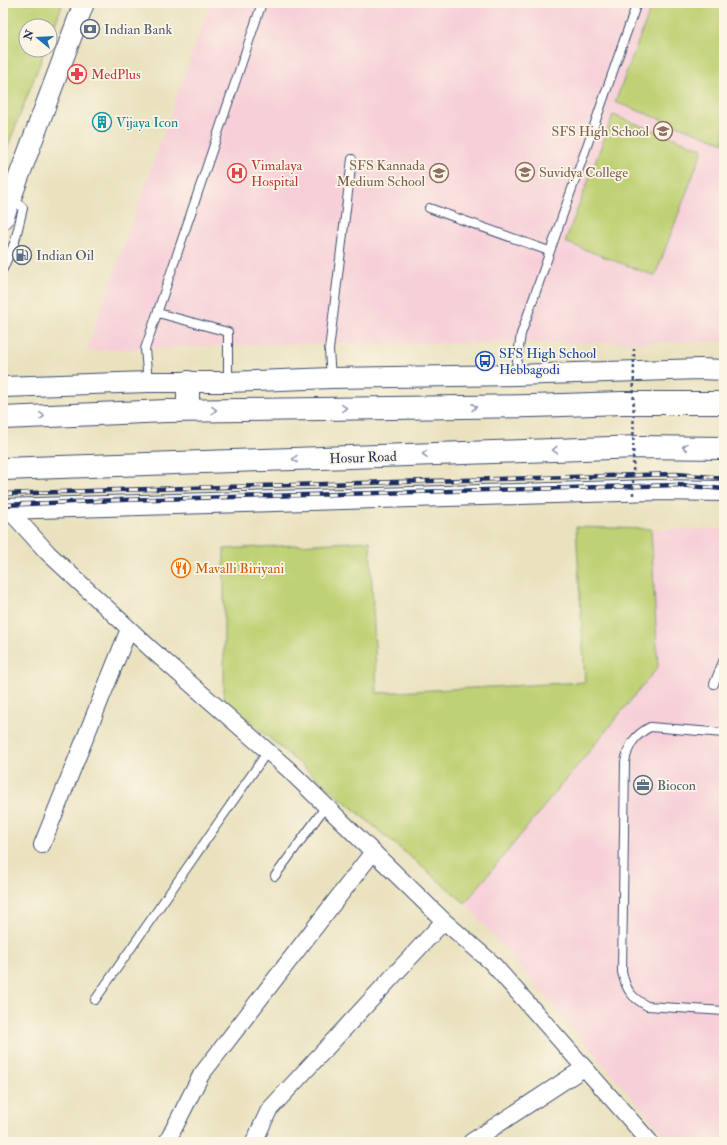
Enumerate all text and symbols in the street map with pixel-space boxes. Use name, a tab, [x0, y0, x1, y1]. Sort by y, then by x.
north arrow	[18, 18, 58, 58]
bank icon: Indian Bank	[79, 18, 101, 40]
place label: Indian Bank	[104, 21, 173, 38]
text: N	[21, 27, 37, 43]
pharmacy icon: MedPlus	[66, 63, 88, 85]
place label: MedPlus	[91, 66, 141, 83]
building icon: Vijaya Icon	[91, 111, 113, 133]
place label: Vijaya Icon	[116, 114, 178, 132]
school or university icon: SFS High School	[652, 120, 674, 142]
place label: SFS High School	[552, 123, 649, 140]
place label: Vimalaya Hospital	[251, 157, 303, 191]
place label: SFS Kannada Medium School	[336, 157, 425, 190]
school or university icon: Suvidya College	[514, 161, 536, 183]
hospital icon: Vimalaya Hospital	[226, 162, 248, 184]
school or university icon: SFS Kannada Medium School	[428, 162, 450, 184]
place label: Suvidya College	[539, 164, 628, 182]
fuel station icon: Indian Oil	[11, 244, 33, 266]
place label: Indian Oil	[36, 247, 94, 264]
place label: SFS High School Hebbagodi	[499, 345, 597, 378]
bus stop icon: SFS High School Hebbagodi	[474, 350, 496, 372]
one-way arrow	[471, 403, 477, 411]
one-way arrow	[341, 404, 347, 412]
one-way arrow	[211, 406, 217, 414]
one-way arrow	[39, 412, 45, 420]
one-way arrow	[682, 443, 688, 451]
one-way arrow	[552, 446, 558, 454]
street label: Hosur Road	[329, 448, 397, 467]
one-way arrow	[422, 450, 428, 459]
one-way arrow	[292, 455, 298, 463]
restaurant icon: Mavalli Biriyani	[170, 557, 192, 579]
place label: Mavalli Biriyani	[195, 560, 284, 578]
office icon: Biocon	[632, 774, 654, 796]
place label: Biocon	[657, 777, 696, 794]

